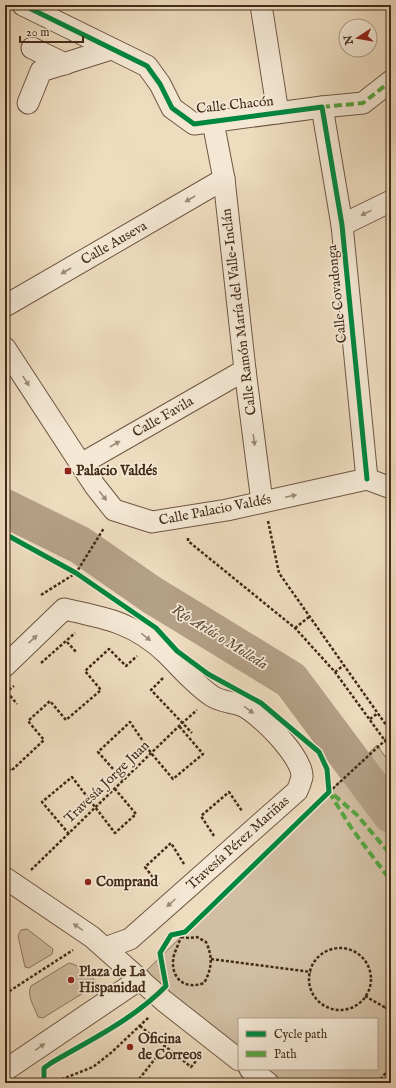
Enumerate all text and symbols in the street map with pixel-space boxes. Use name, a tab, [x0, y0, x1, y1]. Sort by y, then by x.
scale bar	[20, 18, 83, 44]
north arrow	[338, 18, 378, 58]
text: 20 m	[26, 25, 49, 40]
text: N	[341, 33, 357, 47]
street label: Calle Chacón	[195, 92, 275, 118]
one-way arrow	[184, 195, 196, 202]
street label: Calle Ramón María del Valle-Inclán	[217, 207, 261, 416]
one-way arrow	[361, 210, 372, 216]
street label: Calle Auseva	[78, 216, 151, 269]
street label: Calle Covadonga	[323, 243, 351, 344]
one-way arrow	[60, 268, 72, 275]
one-way arrow	[23, 375, 30, 387]
street label: Calle Favila	[129, 392, 198, 442]
one-way arrow	[251, 434, 257, 446]
one-way arrow	[109, 441, 121, 448]
place label: Palacio Valdés	[76, 462, 157, 480]
marker: Palacio Valdés	[63, 466, 73, 476]
one-way arrow	[99, 490, 107, 501]
street label: Calle Palacio Valdés	[157, 490, 273, 530]
one-way arrow	[285, 492, 297, 498]
water label: Río Arlós o Molleda	[169, 600, 272, 674]
one-way arrow	[140, 633, 151, 641]
one-way arrow	[28, 634, 38, 644]
one-way arrow	[244, 706, 255, 714]
street label: Travesía Jorge Juan	[61, 736, 154, 827]
street label: Travesía Pérez Mariñas	[183, 792, 293, 894]
place label: Comprand	[96, 873, 159, 891]
marker: Comprand	[83, 877, 93, 887]
one-way arrow	[166, 898, 177, 907]
one-way arrow	[73, 923, 83, 931]
place label: Plaza de La Hispanidad	[79, 963, 146, 997]
marker: Plaza de La Hispanidad	[66, 975, 76, 985]
legend	[238, 1018, 378, 1070]
text: Cycle path	[274, 1027, 328, 1043]
place label: Oficina de Correos	[138, 1030, 202, 1064]
marker: Oficina de Correos	[125, 1042, 135, 1052]
one-way arrow	[35, 1043, 45, 1051]
text: Path	[274, 1047, 297, 1062]

